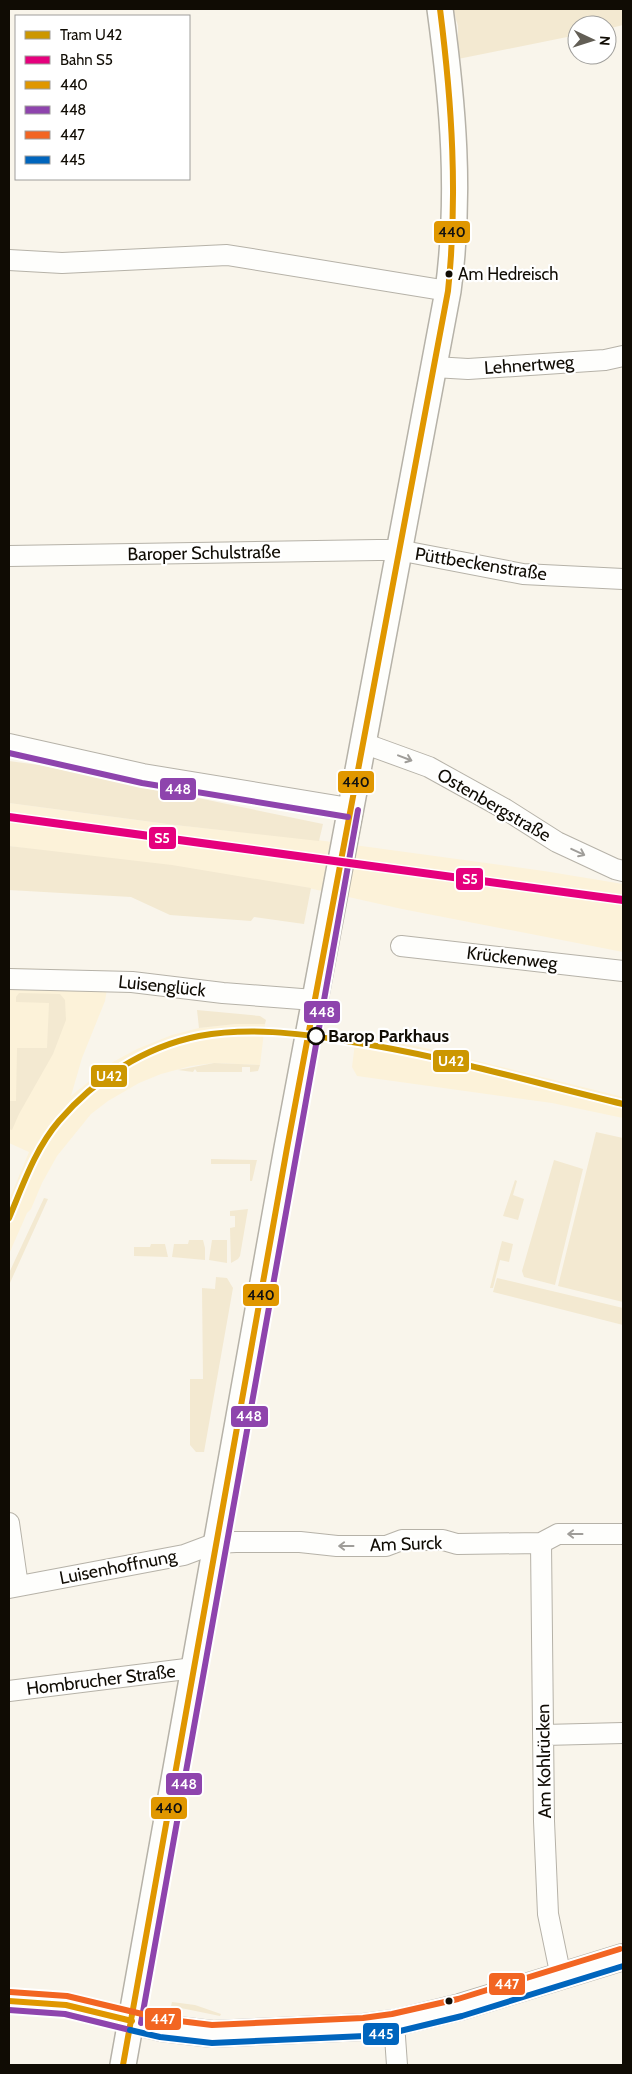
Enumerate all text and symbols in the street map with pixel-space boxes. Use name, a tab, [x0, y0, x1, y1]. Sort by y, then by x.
legend	[15, 15, 190, 180]
north arrow	[567, 15, 617, 65]
text: Tram U42	[60, 26, 123, 44]
text: N	[596, 35, 614, 46]
text: Bahn S5	[60, 51, 113, 69]
text: 440	[60, 76, 88, 94]
text: 448	[60, 101, 86, 119]
text: 447	[60, 126, 85, 144]
text: 445	[60, 151, 85, 169]
line badge: 440	[433, 220, 471, 244]
text: 440	[438, 223, 466, 241]
place label: Am Hedreisch	[458, 264, 559, 284]
marker: Am Hedreisch	[444, 269, 454, 279]
street label: Lehnertweg	[483, 351, 576, 379]
street label: Baroper Schulstraße	[127, 541, 281, 565]
street label: Püttbeckenstraße	[413, 543, 549, 585]
one-way arrow	[397, 753, 412, 763]
street label: Ostenbergstraße	[433, 764, 555, 846]
line badge: 440	[337, 770, 375, 794]
text: 440	[342, 773, 370, 791]
line badge: 448	[159, 777, 197, 801]
text: 448	[165, 780, 191, 798]
line badge: S5	[148, 826, 177, 850]
text: S5	[154, 829, 170, 847]
one-way arrow	[570, 847, 585, 857]
line badge: S5	[455, 867, 484, 891]
text: S5	[462, 870, 478, 888]
street label: Krückenweg	[465, 942, 560, 975]
street label: Luisenglück	[117, 970, 208, 1002]
line badge: 448	[303, 1000, 341, 1024]
text: 448	[309, 1003, 335, 1021]
place label: Barop Parkhaus	[328, 1025, 449, 1047]
marker: Barop Parkhaus	[307, 1027, 325, 1045]
line badge: U42	[432, 1049, 470, 1073]
text: U42	[438, 1052, 464, 1070]
line badge: U42	[90, 1064, 128, 1088]
text: U42	[96, 1067, 122, 1085]
line badge: 440	[242, 1283, 280, 1307]
text: 440	[247, 1286, 275, 1304]
line badge: 448	[230, 1405, 269, 1428]
text: 448	[236, 1407, 262, 1425]
one-way arrow	[567, 1529, 583, 1539]
street label: Am Surck	[369, 1532, 444, 1556]
one-way arrow	[338, 1541, 354, 1551]
street label: Luisenhoffnung	[58, 1545, 179, 1589]
street label: Hombrucher Straße	[25, 1660, 177, 1700]
street label: Am Kohlrücken	[532, 1703, 556, 1819]
line badge: 448	[165, 1772, 203, 1796]
text: 448	[171, 1775, 197, 1793]
line badge: 440	[150, 1796, 188, 1820]
text: 440	[155, 1799, 183, 1817]
line badge: 447	[488, 1972, 526, 1996]
text: 447	[495, 1975, 520, 1993]
unlabelled marker	[444, 1996, 454, 2006]
line badge: 447	[144, 2007, 182, 2031]
text: 447	[151, 2010, 176, 2028]
line badge: 445	[362, 2022, 400, 2046]
text: 445	[369, 2025, 393, 2043]

